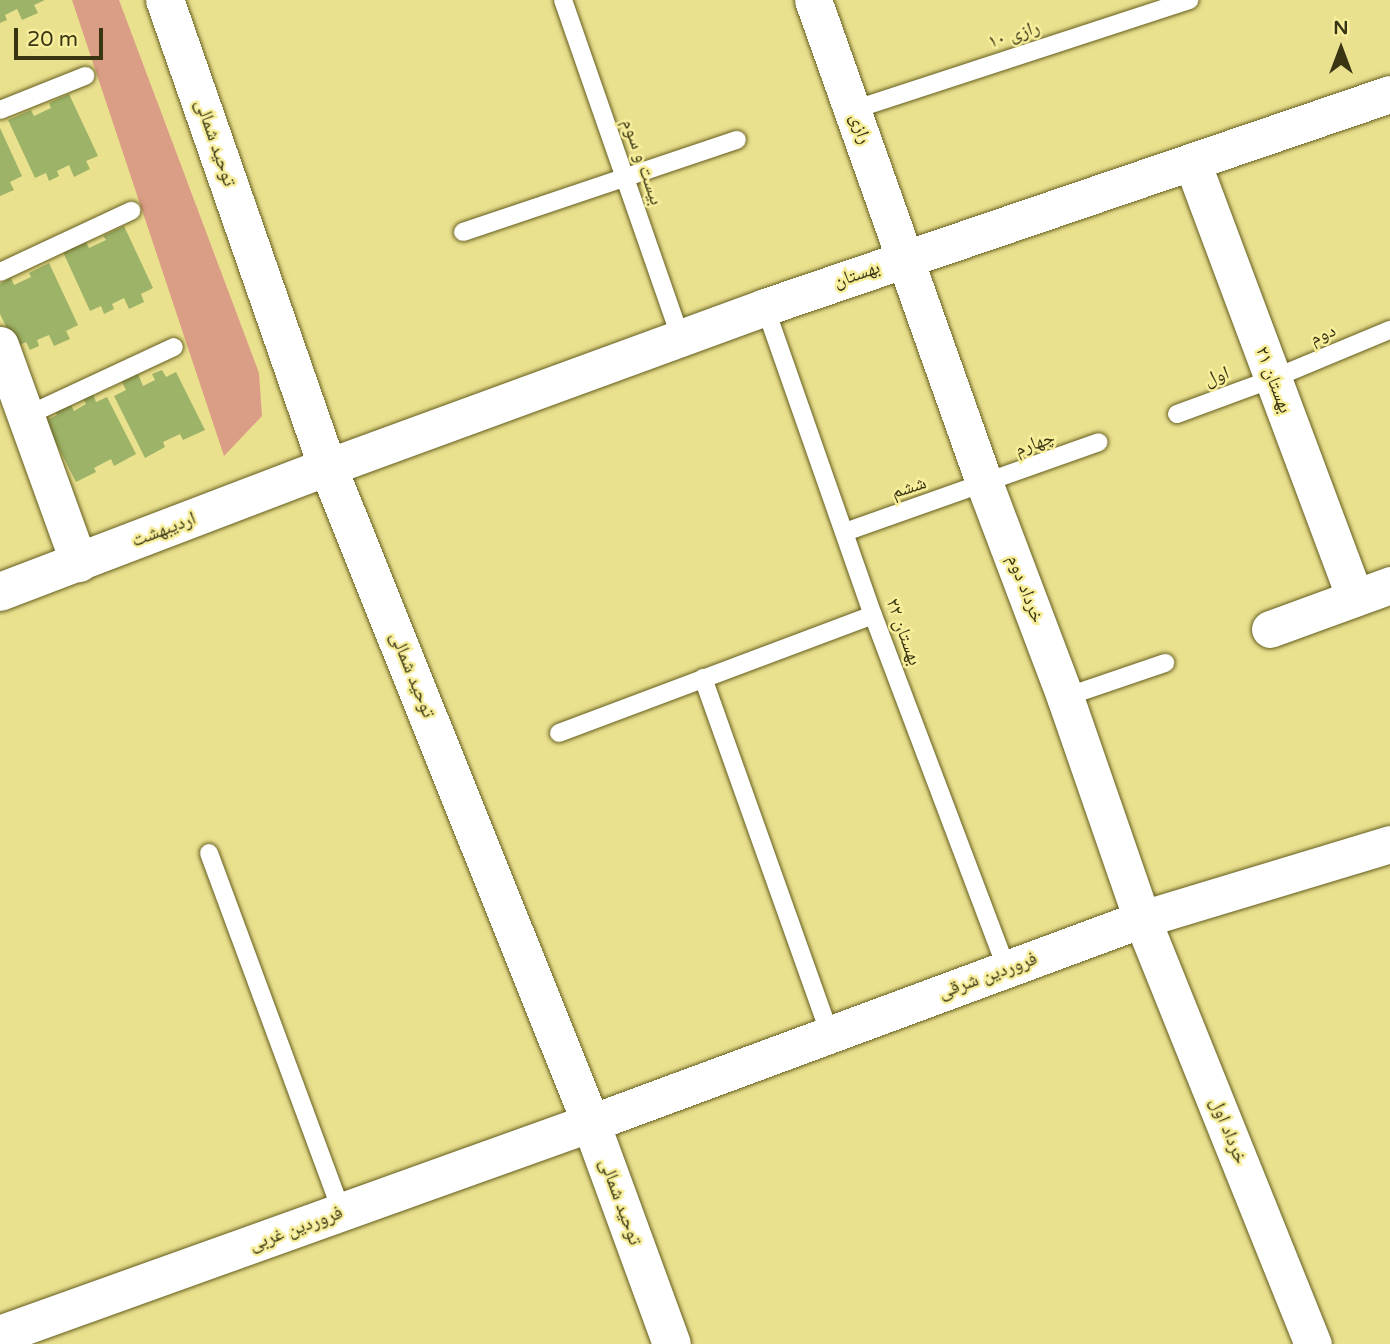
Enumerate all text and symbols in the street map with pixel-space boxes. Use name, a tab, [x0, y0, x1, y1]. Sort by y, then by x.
scale bar	[18, 14, 107, 58]
north arrow	[1306, 14, 1376, 84]
street label: رازی ۱۰	[985, 16, 1043, 54]
text: N	[1333, 17, 1349, 39]
text: 20 m	[27, 27, 78, 52]
street label: توحید شمالی	[189, 96, 241, 190]
street label: رازی	[844, 111, 876, 147]
street label: بیست و سوم	[617, 116, 667, 208]
street label: بهستان	[831, 256, 883, 294]
street label: دوم	[1307, 319, 1339, 351]
street label: بهستان ۲۱	[1250, 343, 1296, 417]
street label: اول	[1201, 362, 1233, 392]
street label: چهارم	[1012, 426, 1058, 462]
street label: ششم	[889, 472, 929, 504]
street label: اردیبهشت	[129, 507, 199, 553]
street label: خرداد دوم	[1002, 552, 1048, 626]
street label: بهستان ۲۲	[880, 595, 926, 669]
street label: توحید شمالی	[384, 629, 440, 721]
street label: فروردین شرقی	[935, 948, 1041, 1004]
street label: خرداد اول	[1204, 1094, 1252, 1168]
street label: توحید شمالی	[594, 1156, 646, 1248]
street label: فروردین غربی	[246, 1202, 346, 1256]

